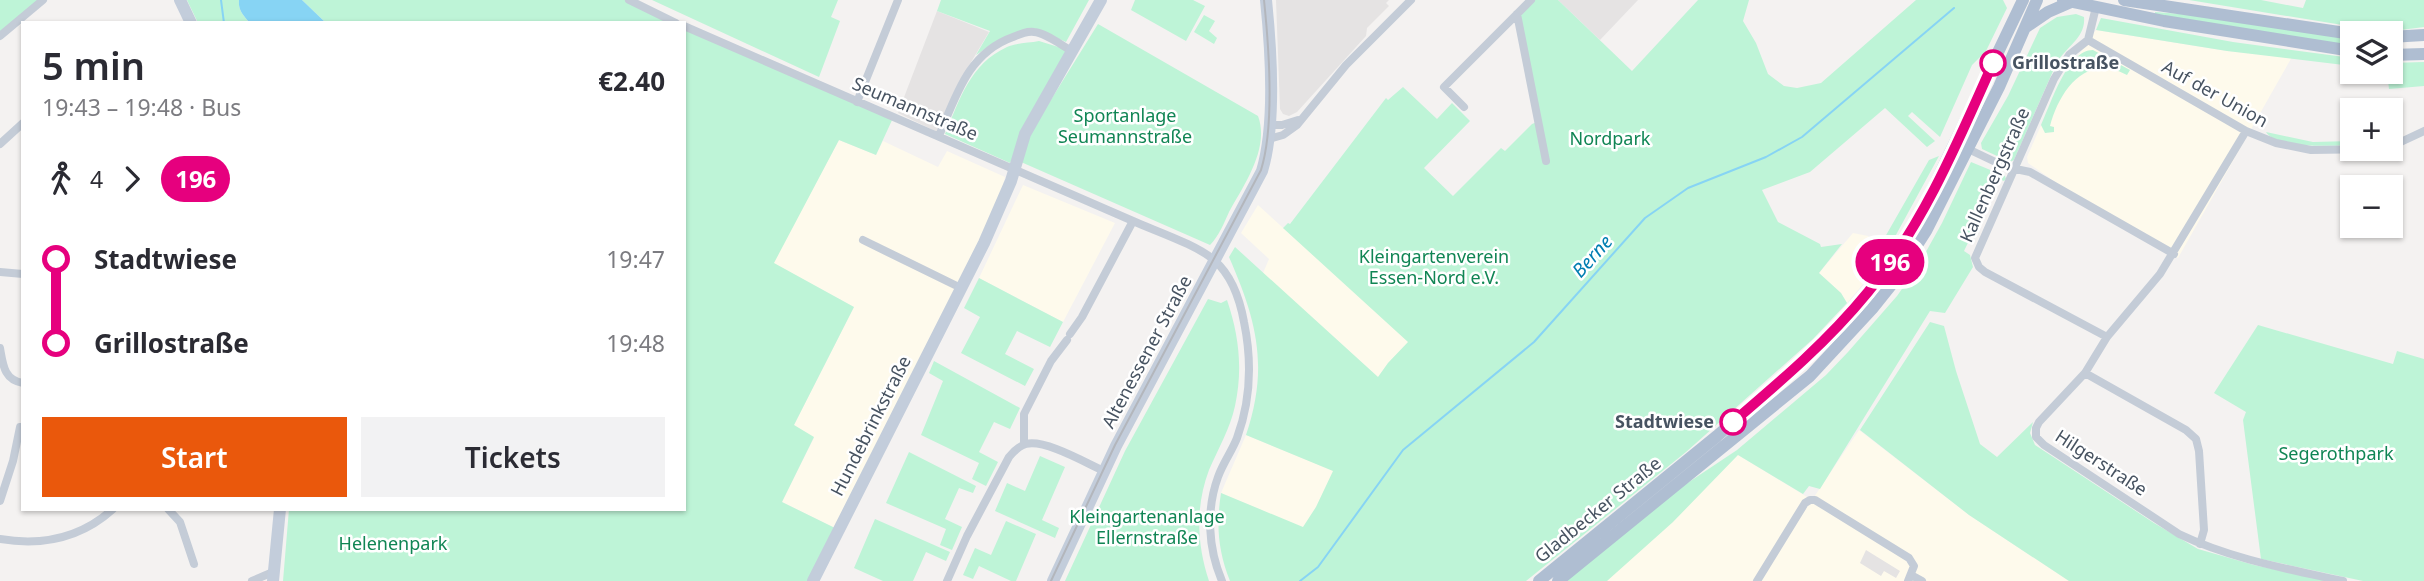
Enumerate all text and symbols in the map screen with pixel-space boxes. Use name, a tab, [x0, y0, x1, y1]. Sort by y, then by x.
map controls	[2340, 21, 2403, 238]
button: layers	[2340, 21, 2403, 84]
text: 5 min	[42, 39, 145, 91]
marker: Grillostraße	[1980, 50, 2006, 76]
place label: Grillostraße	[2012, 50, 2119, 74]
street label: Auf der Union	[2158, 54, 2273, 132]
text: €2.40	[598, 63, 665, 99]
street label: Seumannstraße	[849, 71, 982, 145]
text: 19:43 – 19:48 · Bus	[42, 91, 241, 123]
button: +	[2340, 98, 2403, 161]
park label: Sportanlage Seumannstraße	[1058, 103, 1192, 148]
street label: Kallenbergstraße	[1954, 103, 2035, 246]
park label: Nordpark	[1570, 126, 1651, 150]
icon: walk	[42, 160, 80, 198]
icon: forward	[113, 160, 151, 198]
text: 196	[175, 162, 216, 195]
text: 4	[90, 163, 103, 195]
button: −	[2340, 175, 2403, 238]
water label: Berne	[1566, 229, 1618, 283]
line badge: 196	[1850, 239, 1930, 285]
text: Stadtwiese	[94, 241, 237, 277]
text: 19:47	[606, 243, 665, 275]
park label: Kleingartenverein Essen-Nord e.V.	[1359, 244, 1509, 289]
text: 196	[1869, 245, 1911, 278]
street label: Altenessener Straße	[1096, 271, 1197, 432]
text: Grillostraße	[94, 325, 249, 361]
text: 19:48	[606, 327, 665, 359]
street label: Hundebrinkstraße	[824, 351, 916, 500]
place label: Stadtwiese	[1615, 409, 1714, 433]
marker: Stadtwiese	[1720, 409, 1746, 435]
button: Start	[42, 417, 347, 497]
button: Tickets	[361, 417, 665, 497]
street label: Hilgerstraße	[2051, 423, 2152, 501]
park label: Segerothpark	[2278, 441, 2394, 465]
street label: Gladbecker Straße	[1529, 451, 1665, 568]
park label: Kleingartenanlage Ellernstraße	[1069, 504, 1225, 549]
park label: Helenenpark	[339, 531, 448, 555]

